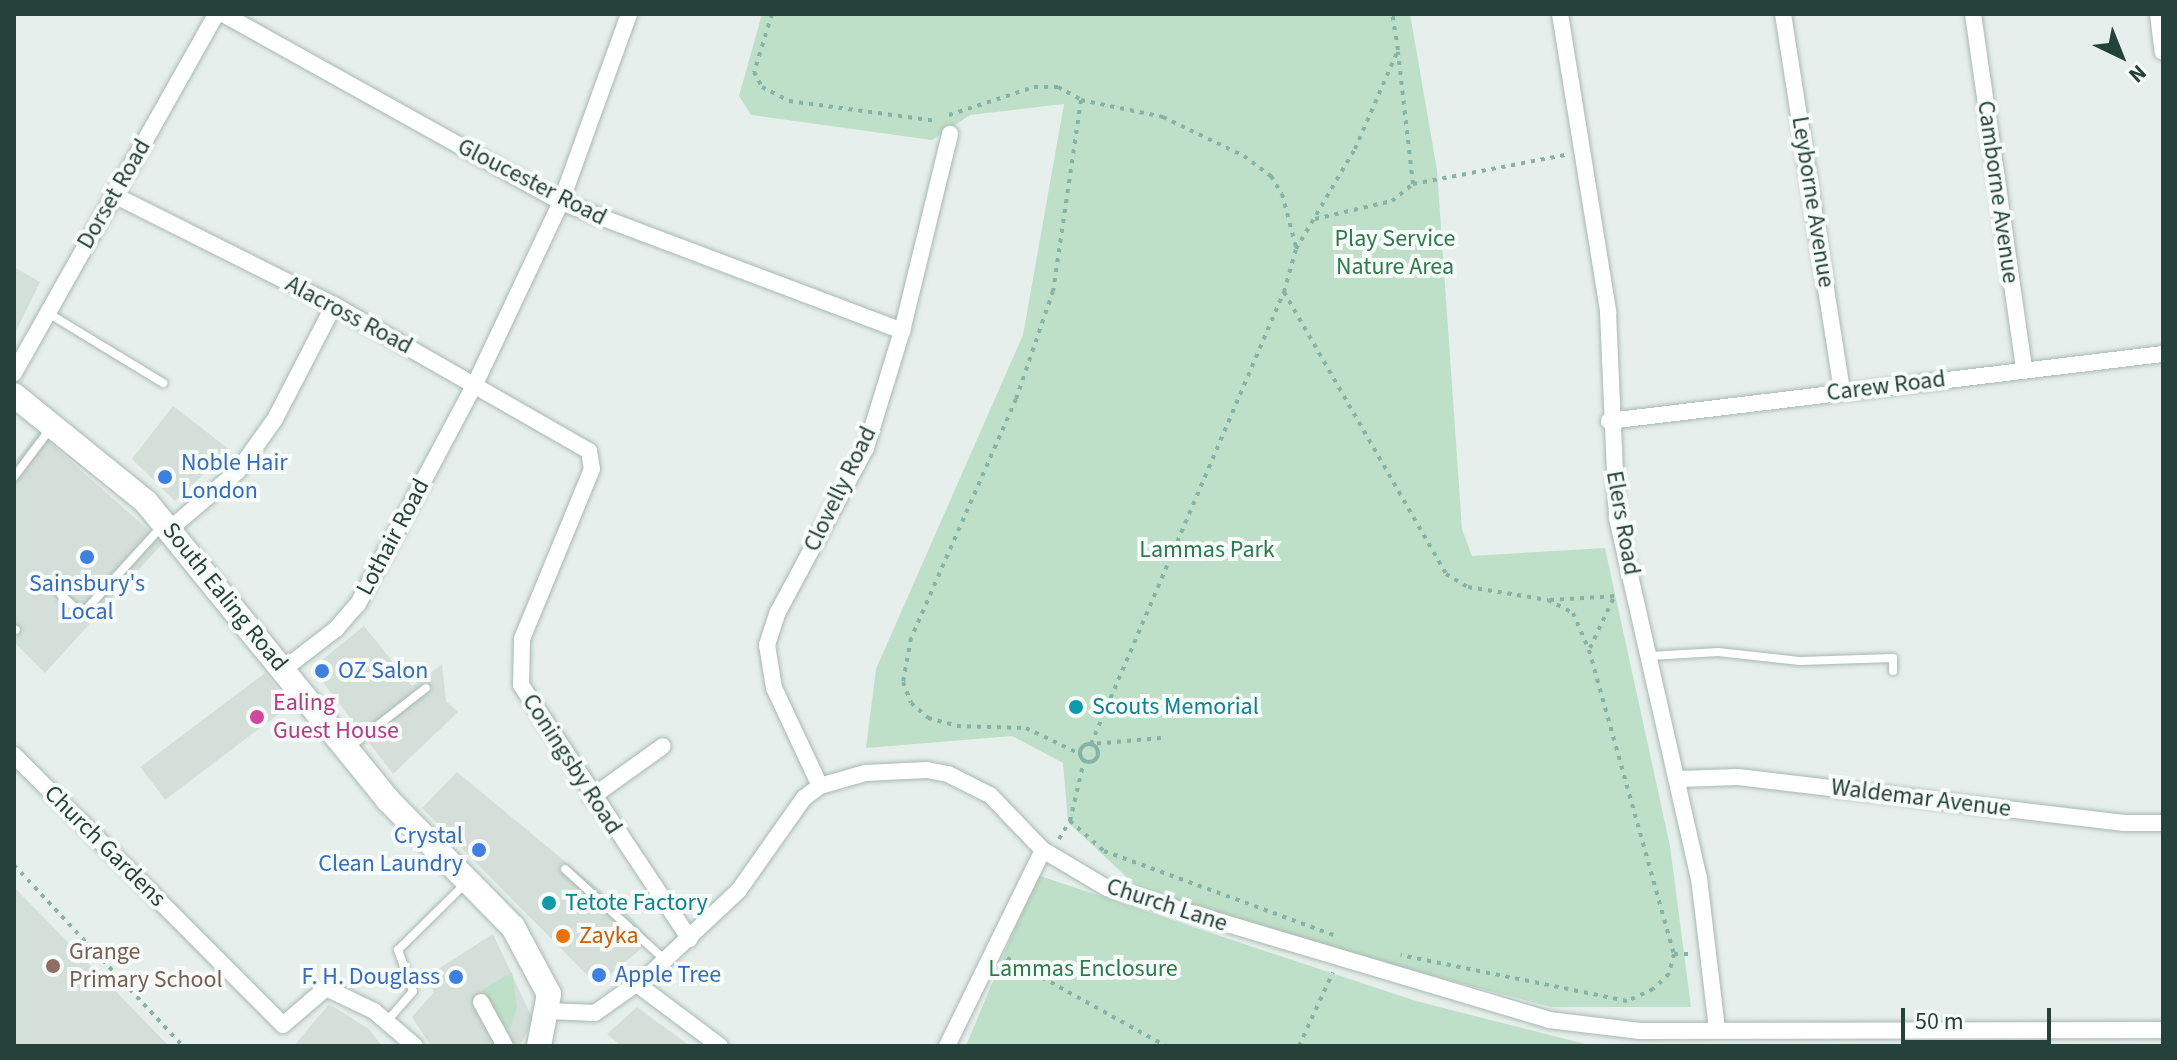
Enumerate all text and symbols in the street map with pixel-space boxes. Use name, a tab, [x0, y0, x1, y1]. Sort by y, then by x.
north arrow	[2081, 16, 2161, 96]
text: N	[2121, 57, 2154, 90]
street label: Camborne Avenue	[1971, 99, 2025, 285]
street label: Leyborne Avenue	[1785, 114, 1841, 290]
street label: Gloucester Road	[453, 132, 611, 232]
street label: Dorset Road	[71, 134, 157, 254]
park label: Play Service Nature Area	[1335, 225, 1455, 281]
street label: Alacross Road	[281, 270, 417, 360]
street label: Carew Road	[1825, 364, 1947, 408]
street label: Clovelly Road	[797, 422, 883, 556]
place label: Noble Hair London	[181, 449, 288, 505]
marker: Noble Hair London	[156, 468, 174, 486]
street label: Elers Road	[1600, 469, 1646, 577]
street label: Lothair Road	[350, 474, 436, 600]
street label: South Ealing Road	[156, 517, 294, 677]
park label: Lammas Park	[1139, 536, 1275, 564]
marker: Sainsbury's Local	[78, 548, 96, 566]
place label: Sainsbury's Local	[29, 570, 145, 626]
place label: OZ Salon	[338, 657, 428, 685]
marker: OZ Salon	[313, 662, 331, 680]
street label: Coningsby Road	[516, 688, 628, 840]
place label: Ealing Guest House	[273, 689, 399, 745]
place label: Scouts Memorial	[1092, 693, 1259, 721]
marker: Scouts Memorial	[1067, 698, 1085, 716]
marker: Ealing Guest House	[248, 708, 266, 726]
street label: Waldemar Avenue	[1829, 773, 2013, 823]
street label: Church Gardens	[38, 779, 172, 913]
place label: Crystal Clean Laundry	[318, 822, 463, 878]
marker: Crystal Clean Laundry	[470, 841, 488, 859]
street label: Church Lane	[1103, 872, 1231, 938]
place label: Tetote Factory	[565, 889, 708, 917]
marker: Tetote Factory	[540, 894, 558, 912]
place label: Zayka	[579, 922, 639, 950]
marker: Zayka	[554, 927, 572, 945]
place label: Grange Primary School	[69, 938, 223, 994]
park label: Lammas Enclosure	[988, 955, 1178, 983]
marker: Grange Primary School	[44, 957, 62, 975]
place label: Apple Tree	[615, 961, 721, 989]
place label: F. H. Douglass	[301, 963, 440, 991]
marker: Apple Tree	[590, 966, 608, 984]
marker: F. H. Douglass	[447, 968, 465, 986]
scale bar	[1905, 992, 2055, 1042]
text: 50 m	[1915, 1004, 1964, 1039]

